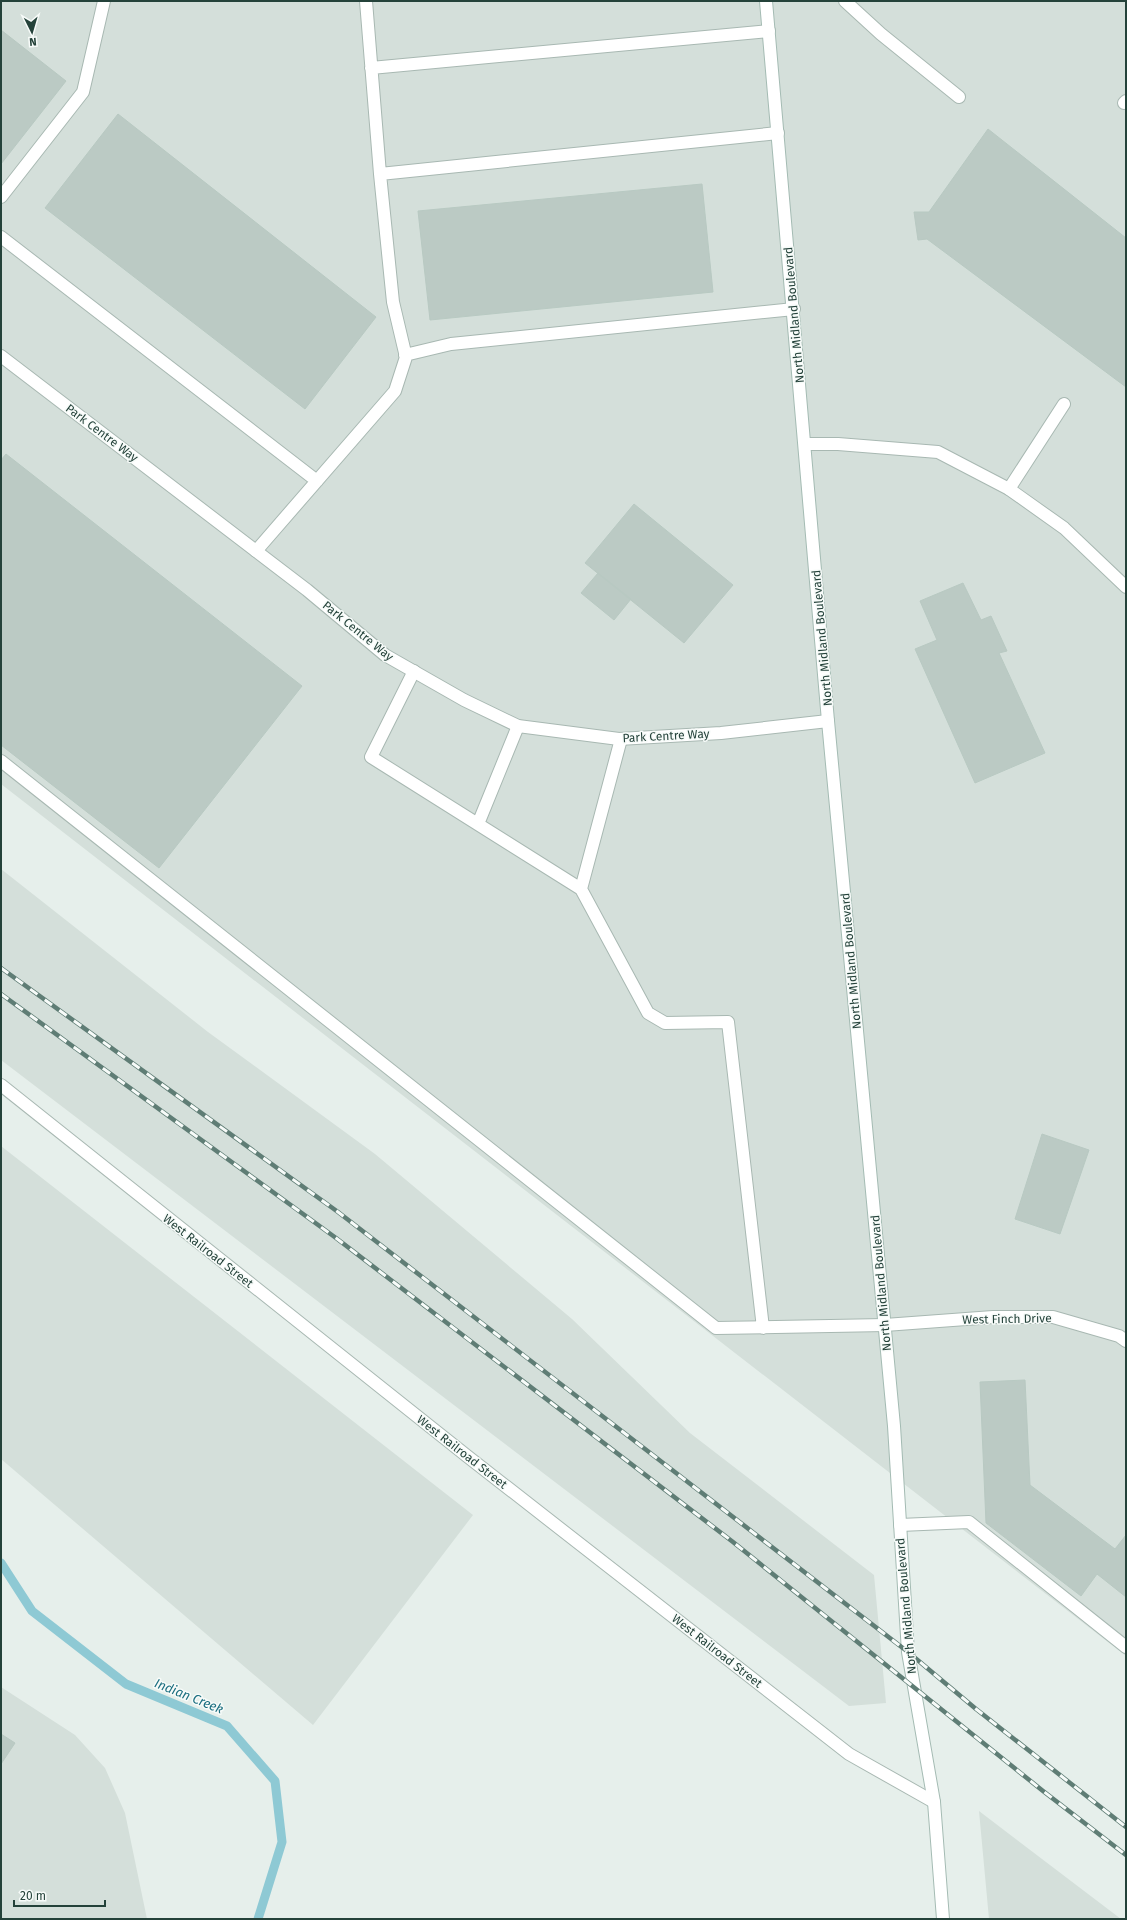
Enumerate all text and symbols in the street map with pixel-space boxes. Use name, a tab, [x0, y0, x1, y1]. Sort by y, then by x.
north arrow	[12, 12, 52, 52]
text: N	[29, 35, 37, 48]
street label: North Midland Boulevard	[781, 246, 807, 384]
street label: Park Centre Way	[63, 401, 141, 465]
street label: North Midland Boulevard	[809, 569, 835, 707]
street label: Park Centre Way	[320, 598, 396, 664]
street label: Park Centre Way	[622, 727, 710, 745]
street label: North Midland Boulevard	[838, 892, 864, 1030]
street label: West Railroad Street	[160, 1211, 256, 1291]
street label: North Midland Boulevard	[868, 1214, 894, 1352]
street label: West Finch Drive	[962, 1311, 1052, 1327]
street label: West Railroad Street	[414, 1412, 510, 1492]
street label: North Midland Boulevard	[893, 1537, 919, 1675]
street label: West Railroad Street	[669, 1611, 765, 1691]
water label: Indian Creek	[152, 1675, 226, 1717]
scale bar	[14, 1882, 105, 1908]
text: 20 m	[20, 1889, 46, 1903]

